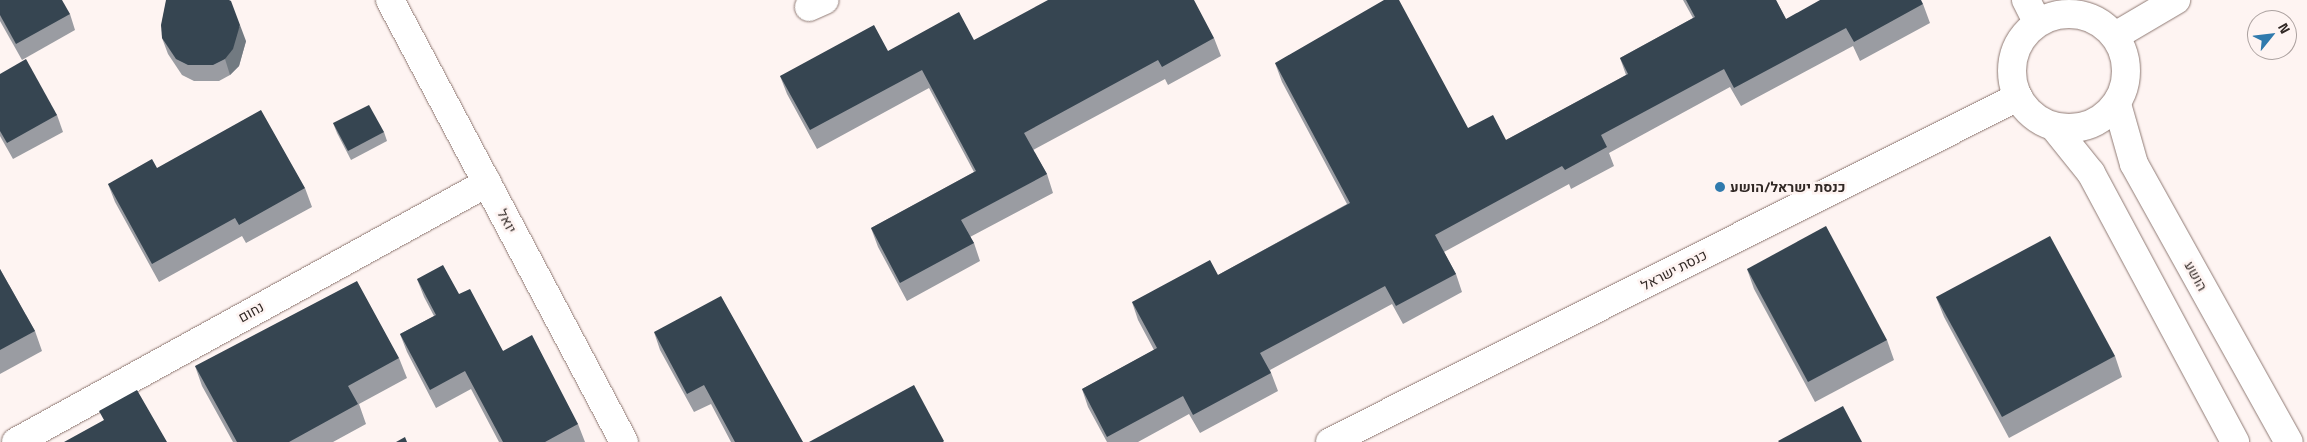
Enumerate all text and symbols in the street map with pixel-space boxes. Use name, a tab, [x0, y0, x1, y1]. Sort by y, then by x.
north arrow	[2247, 10, 2297, 60]
text: N	[2273, 19, 2296, 37]
place label: כנסת ישראל/הושע	[1730, 179, 1846, 195]
marker: כנסת ישראל/הושע	[1714, 181, 1726, 193]
street label: יואל	[494, 206, 520, 236]
street label: כנסת ישראל	[1638, 246, 1710, 294]
street label: הושע	[2181, 258, 2211, 294]
street label: נחום	[235, 298, 267, 326]

